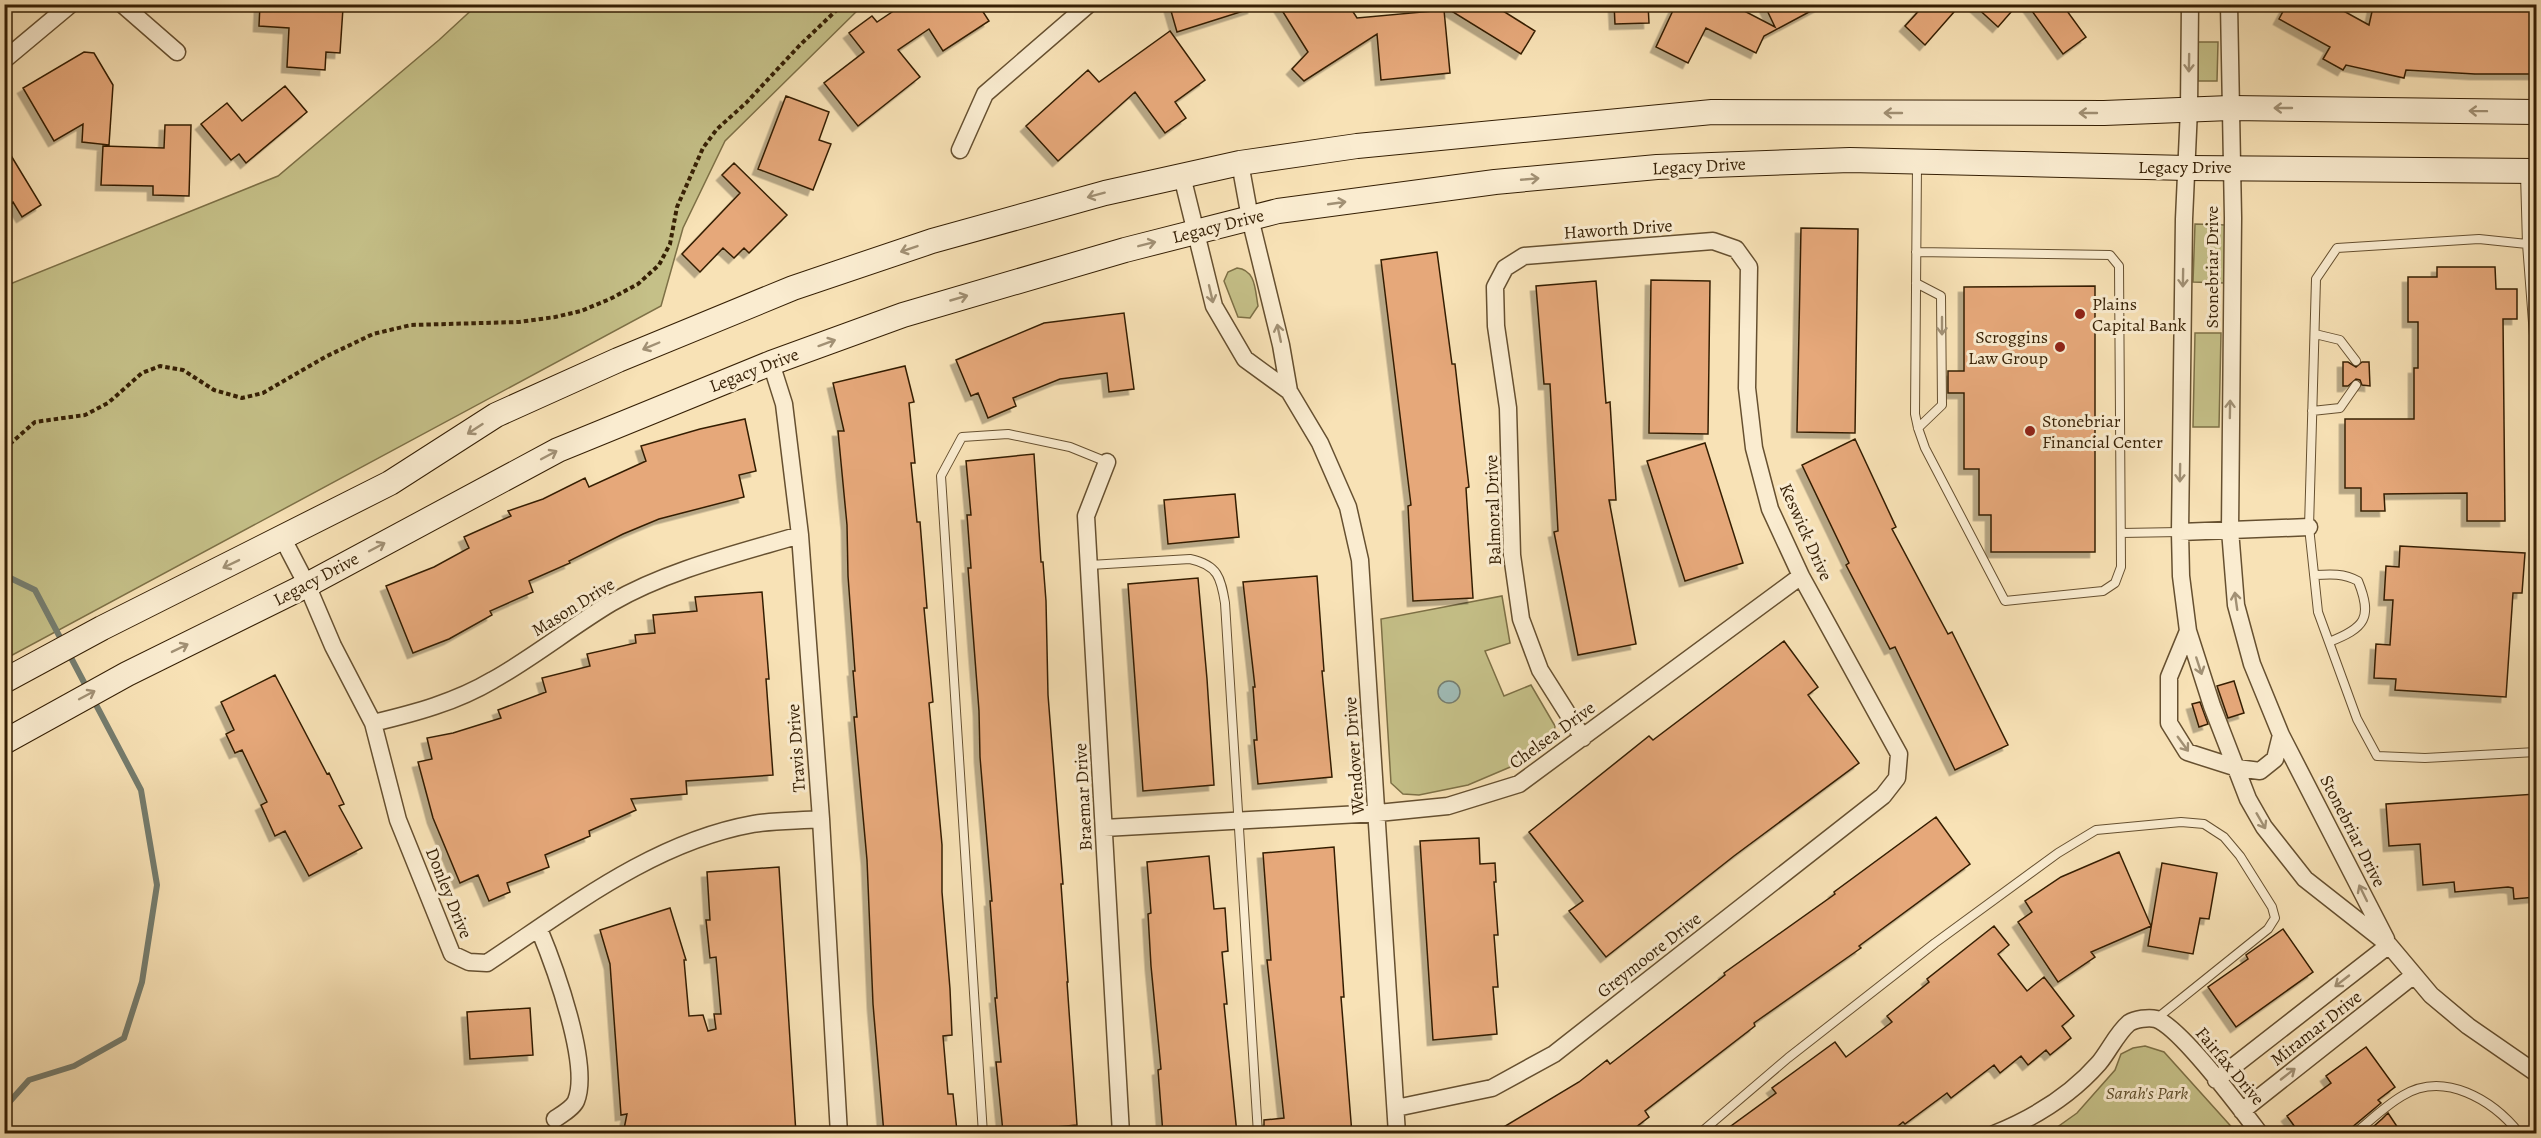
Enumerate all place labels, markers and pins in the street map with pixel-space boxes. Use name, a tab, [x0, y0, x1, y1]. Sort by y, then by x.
place label: Plains Capital Bank	[2092, 292, 2187, 337]
marker: Plains Capital Bank	[2073, 307, 2087, 321]
place label: Scroggins Law Group	[1968, 325, 2048, 370]
marker: Scroggins Law Group	[2053, 340, 2067, 354]
place label: Stonebriar Financial Center	[2042, 409, 2163, 454]
marker: Stonebriar Financial Center	[2023, 424, 2037, 438]

